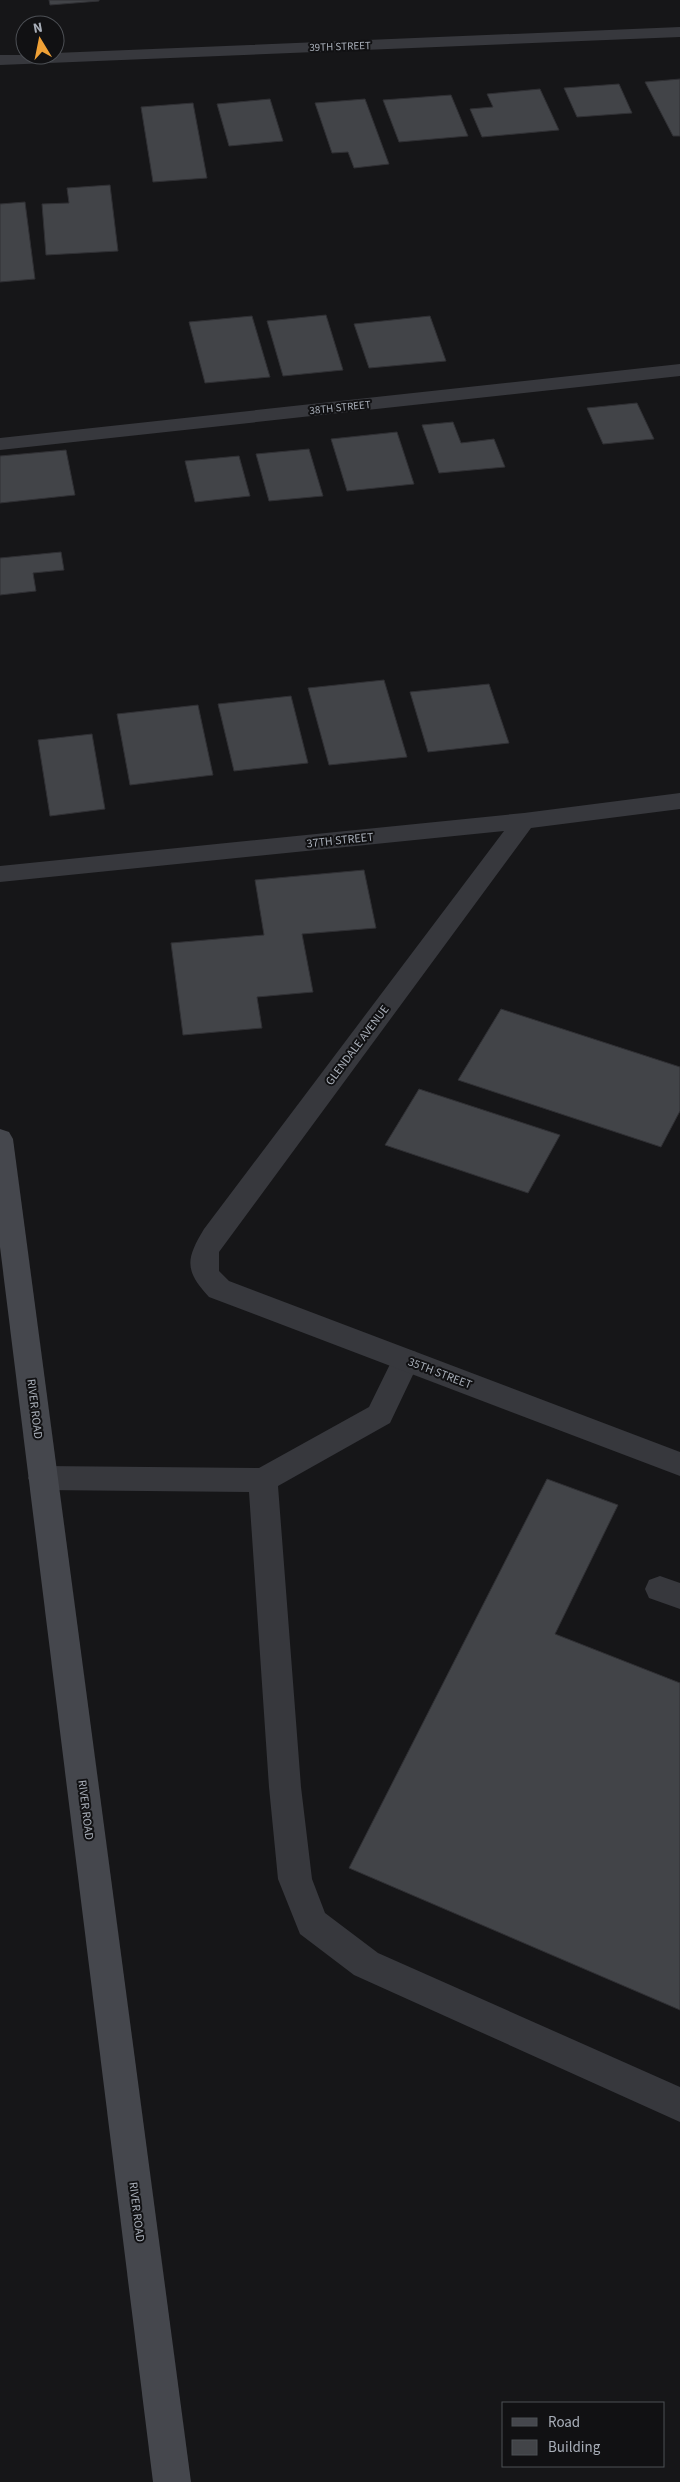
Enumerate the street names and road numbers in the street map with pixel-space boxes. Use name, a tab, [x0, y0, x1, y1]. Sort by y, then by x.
street label: 39TH STREET	[309, 38, 371, 55]
street label: 38TH STREET	[309, 397, 372, 418]
street label: 37TH STREET	[306, 828, 375, 852]
street label: GLENDALE AVENUE	[322, 1002, 393, 1089]
street label: 35TH STREET	[405, 1354, 475, 1394]
street label: RIVER ROAD	[22, 1378, 47, 1440]
street label: RIVER ROAD	[73, 1779, 98, 1841]
street label: RIVER ROAD	[124, 2181, 149, 2243]

